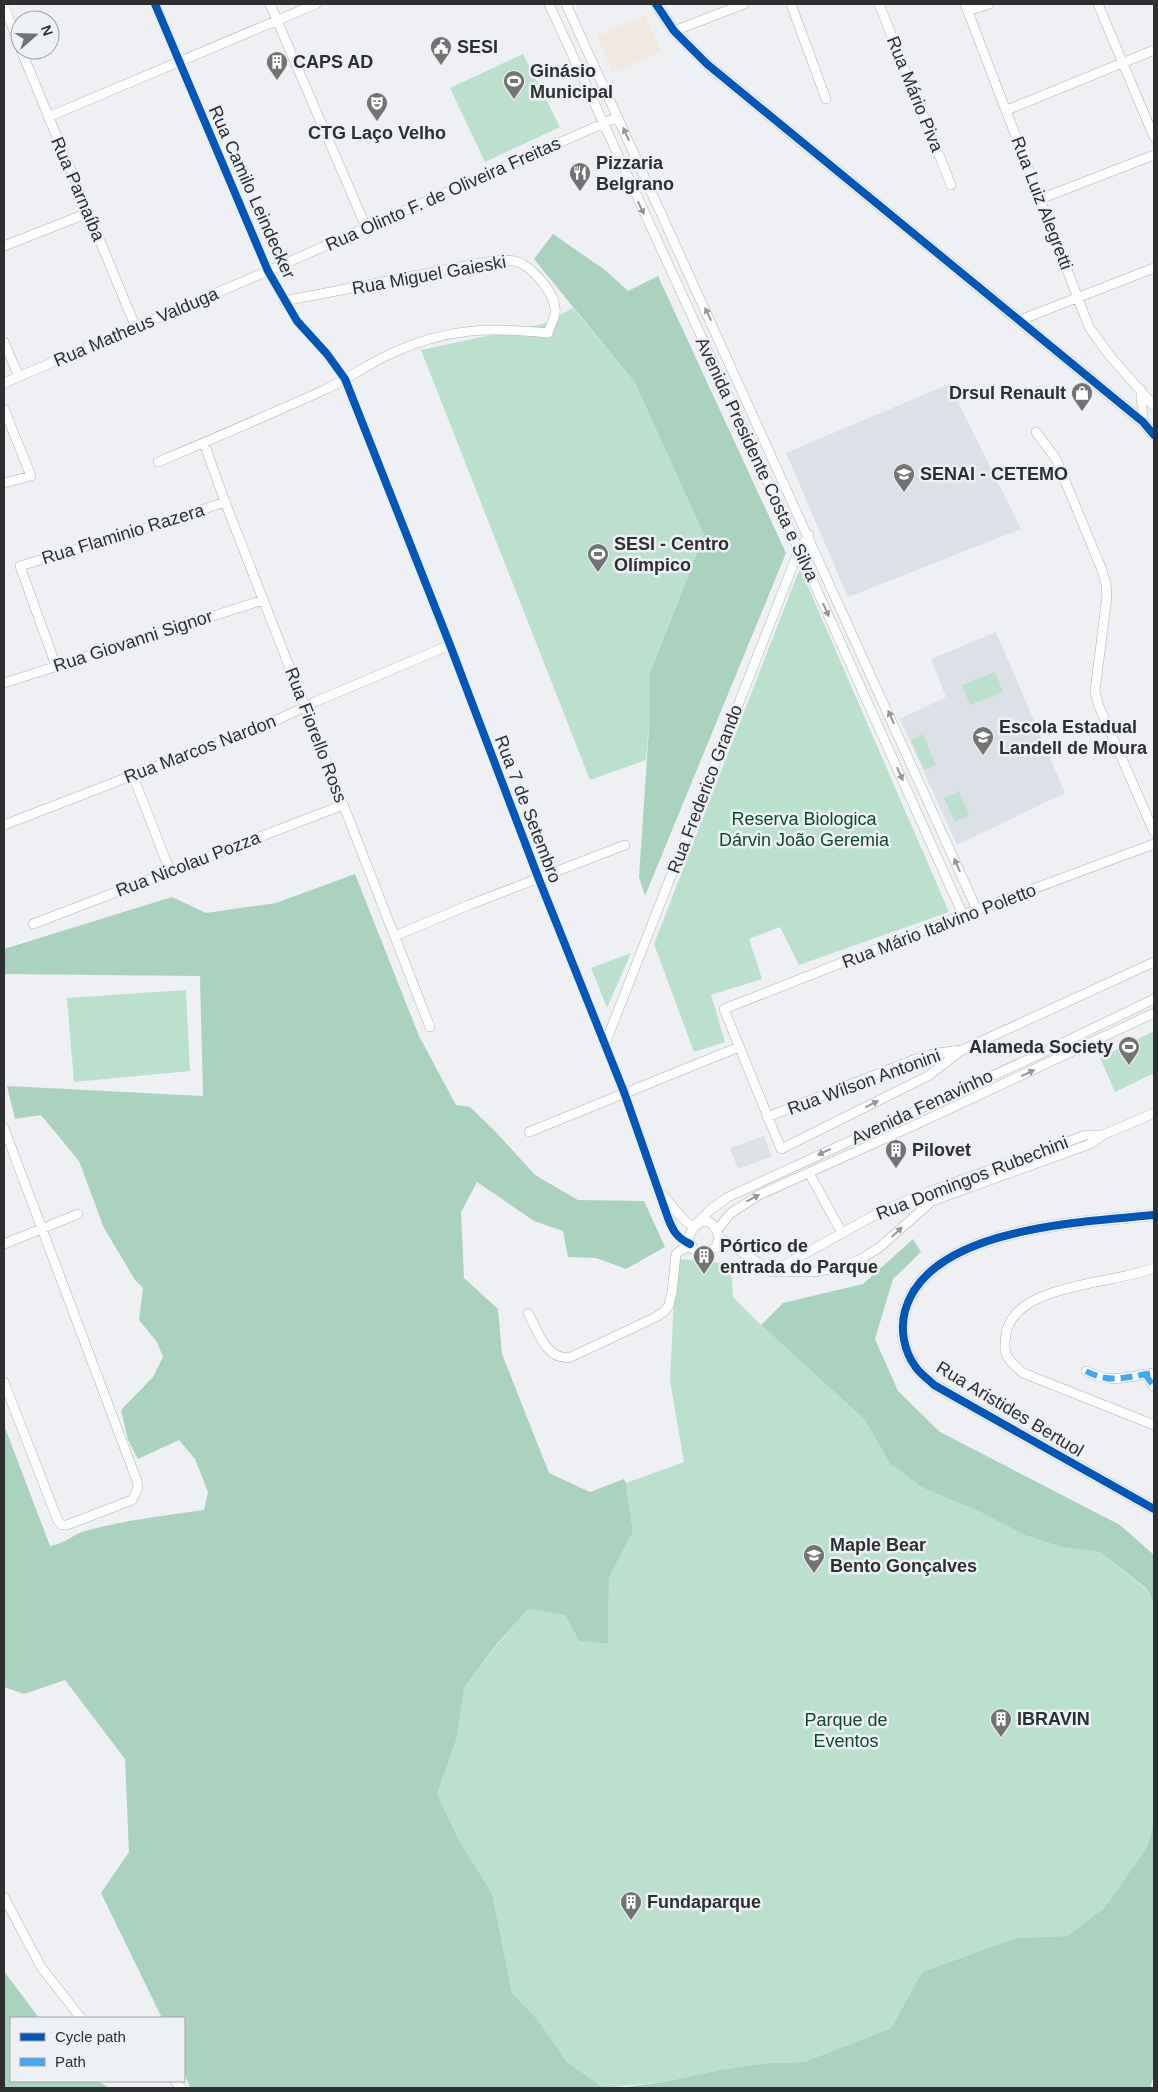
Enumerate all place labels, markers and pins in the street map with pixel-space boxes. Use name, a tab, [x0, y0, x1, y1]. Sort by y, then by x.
public building icon: SESI	[429, 35, 453, 66]
place label: SESI	[457, 37, 498, 57]
building icon: CAPS AD	[265, 50, 289, 81]
place label: CAPS AD	[293, 52, 373, 72]
place label: Ginásio Municipal	[530, 61, 613, 102]
sports icon: Ginásio Municipal	[502, 69, 526, 100]
theatre icon: CTG Laço Velho	[365, 91, 389, 122]
place label: CTG Laço Velho	[308, 123, 446, 143]
place label: Pizzaria Belgrano	[596, 153, 674, 194]
restaurant icon: Pizzaria Belgrano	[568, 161, 592, 192]
shop icon: Drsul Renault	[1070, 381, 1094, 412]
place label: Drsul Renault	[949, 383, 1066, 403]
school or university icon: SENAI - CETEMO	[892, 462, 916, 493]
place label: SENAI - CETEMO	[920, 464, 1068, 484]
place label: SESI - Centro Olímpico	[614, 534, 729, 575]
sports icon: SESI - Centro Olímpico	[586, 542, 610, 573]
place label: Escola Estadual Landell de Moura	[999, 717, 1148, 758]
school or university icon: Escola Estadual Landell de Moura	[971, 725, 995, 756]
sports icon: Alameda Society	[1117, 1035, 1141, 1066]
place label: Alameda Society	[969, 1037, 1113, 1057]
building icon: Pilovet	[884, 1138, 908, 1169]
place label: Pilovet	[912, 1140, 971, 1160]
place label: Pórtico de entrada do Parque	[720, 1236, 878, 1277]
building icon: Pórtico de entrada do Parque	[692, 1244, 716, 1275]
place label: Maple Bear Bento Gonçalves	[830, 1535, 977, 1576]
school or university icon: Maple Bear Bento Gonçalves	[802, 1543, 826, 1574]
building icon: IBRAVIN	[989, 1707, 1013, 1738]
place label: IBRAVIN	[1017, 1709, 1090, 1729]
building icon: Fundaparque	[619, 1890, 643, 1921]
place label: Fundaparque	[647, 1892, 761, 1912]

